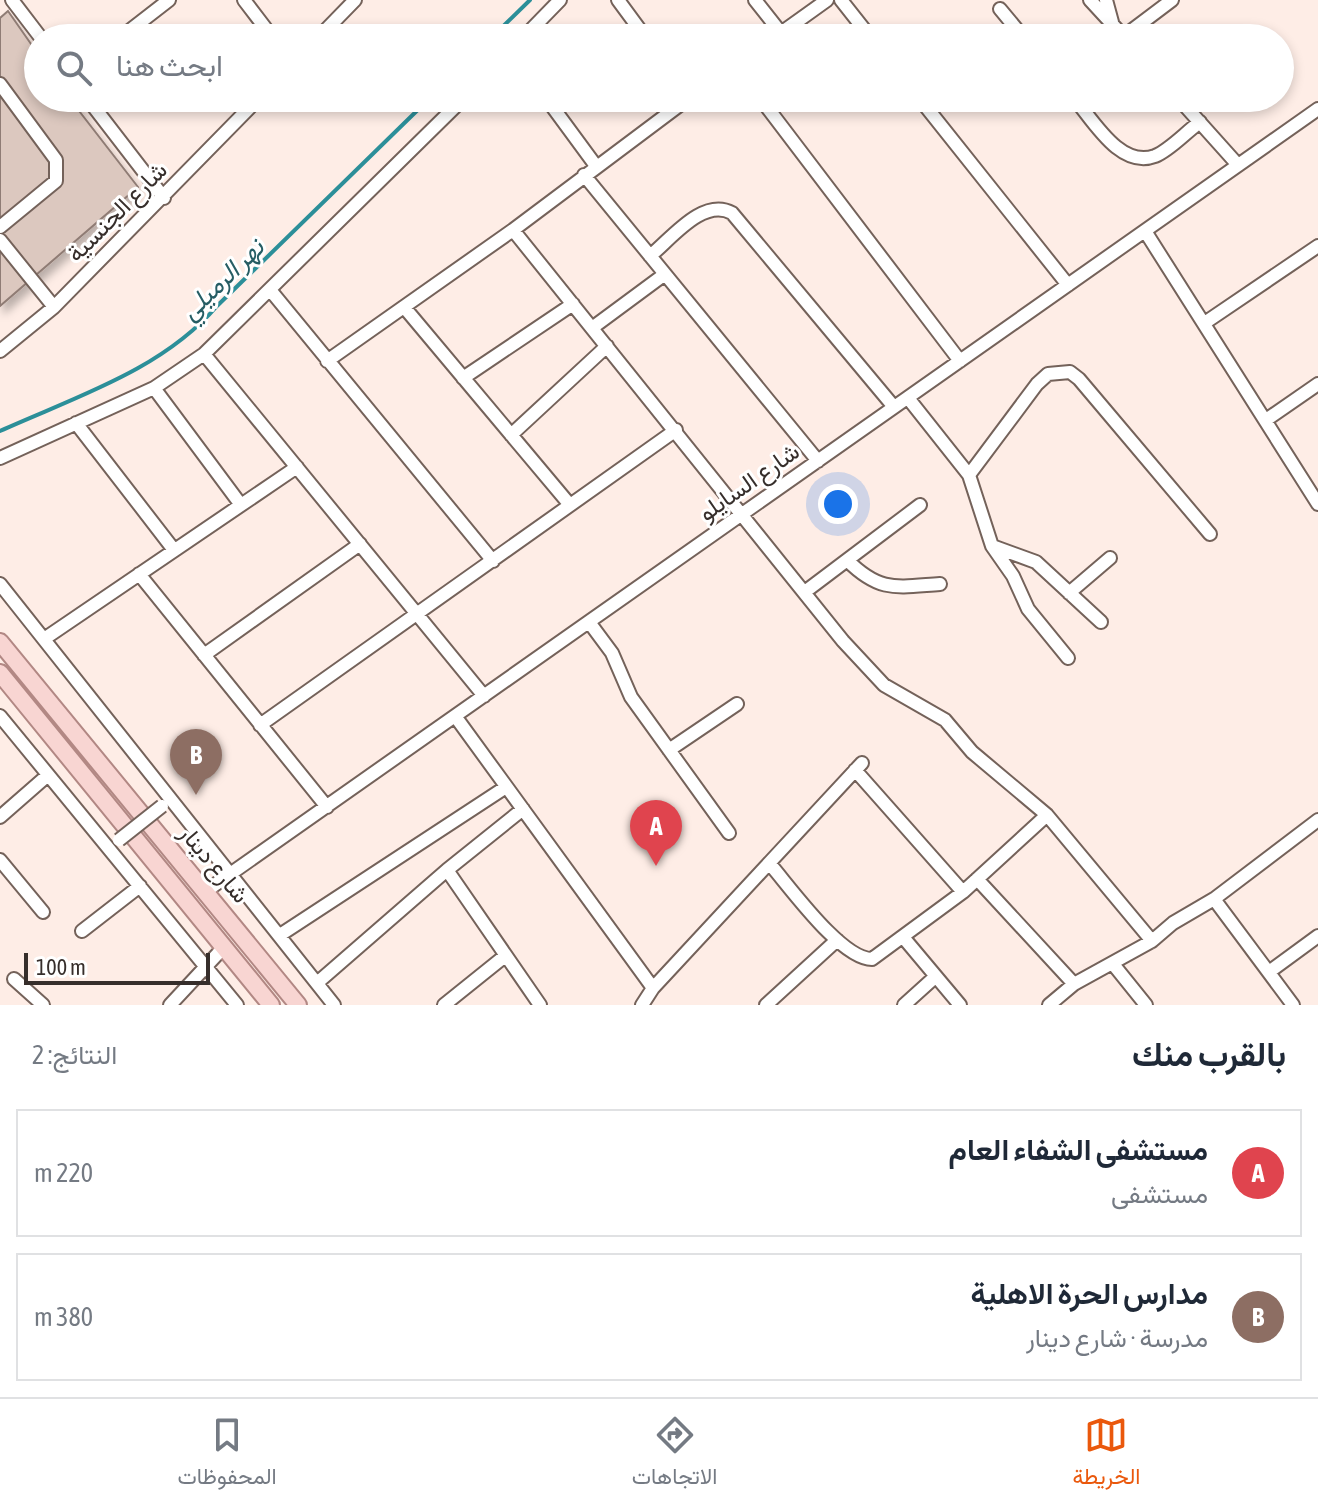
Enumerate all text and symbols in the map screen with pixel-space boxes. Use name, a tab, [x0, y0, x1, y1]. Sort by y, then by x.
search box	[24, 24, 1294, 112]
icon: search	[52, 46, 96, 90]
text: ابحث هنا	[116, 48, 223, 82]
street label: شارع الجنسية	[61, 156, 174, 269]
water label: نهر الرميلي	[174, 231, 275, 330]
street label: شارع السايلو	[693, 437, 806, 528]
your location	[818, 484, 858, 524]
pin: B	[170, 729, 222, 795]
pin: A	[630, 800, 682, 866]
street label: شارع دينار	[171, 819, 255, 910]
scale bar	[24, 949, 210, 985]
text: 100 m	[36, 954, 86, 980]
text: بالقرب منك	[1132, 1034, 1286, 1073]
text: النتائج: 2	[32, 1040, 117, 1070]
text: مستشفى الشفاء العام	[949, 1132, 1208, 1166]
text: 220 m	[34, 1158, 93, 1188]
text: A	[1252, 1158, 1264, 1188]
text: مستشفى	[1111, 1179, 1208, 1209]
text: مدارس الحرة الاهلية	[970, 1276, 1208, 1310]
text: 380 m	[34, 1302, 93, 1332]
text: B	[1252, 1302, 1264, 1332]
text: مدرسة · شارع دينار	[1026, 1323, 1208, 1353]
tab: المحفوظات	[178, 1413, 277, 1496]
tab: الاتجاهات	[632, 1413, 717, 1496]
tab: الخريطة	[1072, 1413, 1140, 1496]

